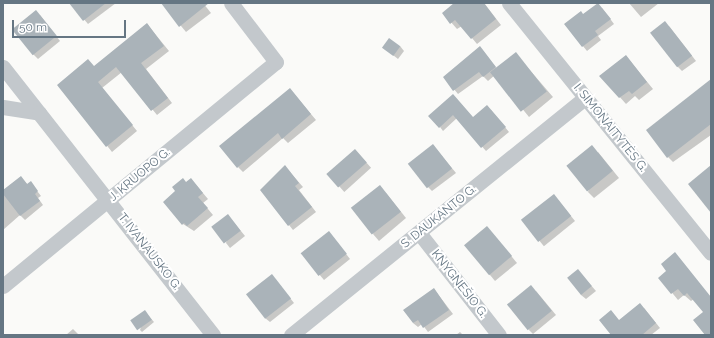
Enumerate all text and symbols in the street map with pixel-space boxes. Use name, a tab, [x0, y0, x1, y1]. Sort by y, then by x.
scale bar	[14, 12, 128, 38]
text: 50 m	[19, 20, 47, 34]
street label: I. SIMONAITYTĖS G.	[570, 81, 650, 175]
street label: J. KRUOPO G.	[107, 145, 173, 205]
street label: S. DAUKANTO G.	[398, 182, 480, 252]
street label: T. IVANAUSKO G.	[114, 211, 184, 293]
street label: KNYGNEŠIO G.	[428, 247, 490, 321]

